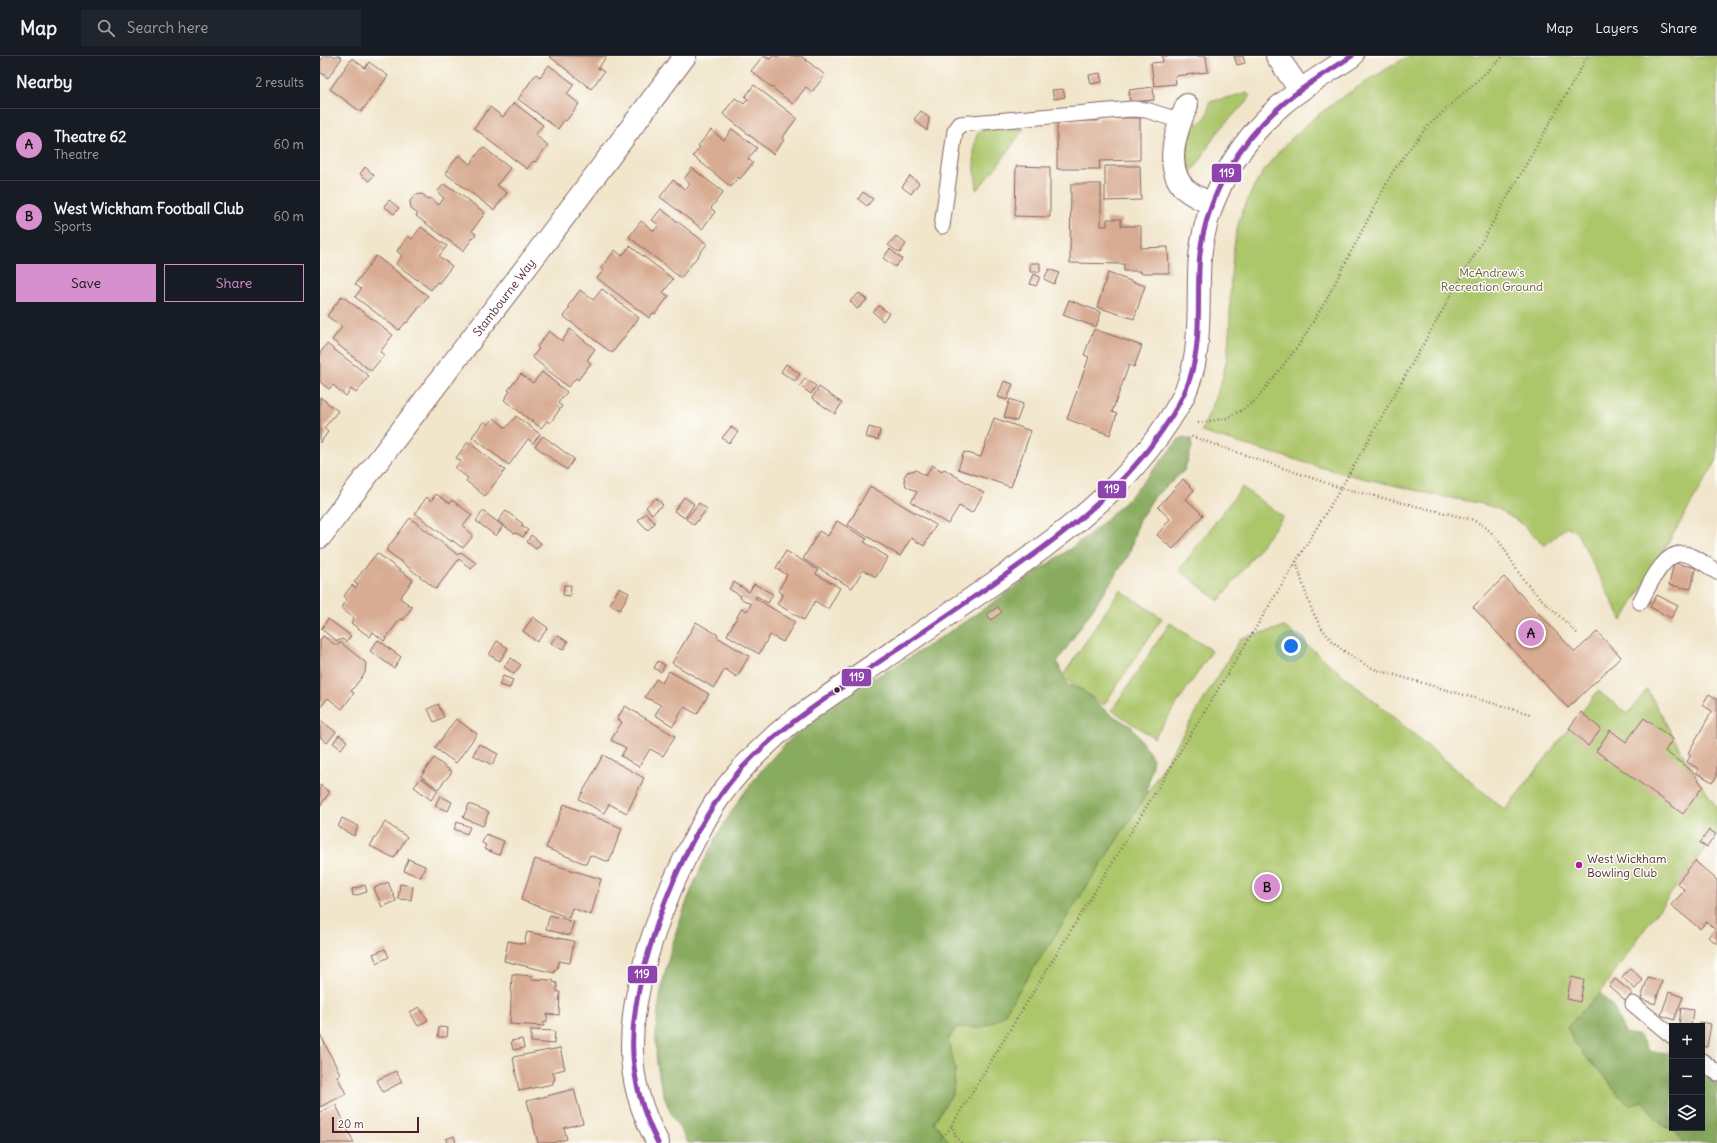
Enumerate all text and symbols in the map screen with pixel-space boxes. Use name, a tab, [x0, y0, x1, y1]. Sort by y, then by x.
search box	[81, 10, 361, 46]
text: Map	[20, 16, 57, 40]
icon: search	[95, 17, 117, 39]
text: Search here	[127, 18, 208, 37]
text: Map	[1546, 19, 1573, 37]
text: Layers	[1595, 19, 1638, 37]
text: Share	[1660, 19, 1697, 37]
text: Nearby	[16, 71, 72, 93]
text: 2 results	[255, 74, 304, 91]
text: Theatre 62	[54, 127, 126, 146]
text: A	[25, 136, 33, 153]
text: 60 m	[273, 136, 304, 153]
text: Theatre	[54, 146, 99, 163]
line badge: 119	[1211, 163, 1242, 183]
text: 119	[1219, 166, 1235, 180]
text: West Wickham Football Club	[54, 199, 244, 218]
text: B	[25, 208, 33, 225]
text: 60 m	[273, 208, 304, 225]
text: Sports	[54, 218, 92, 235]
street label: Stambourne Way	[469, 255, 538, 339]
button: Save	[16, 264, 156, 302]
button: Share	[164, 264, 304, 302]
park label: McAndrew's Recreation Ground	[1441, 265, 1543, 294]
line badge: 119	[1097, 480, 1127, 499]
text: 119	[1104, 482, 1120, 496]
pin: A	[1518, 618, 1544, 648]
your location	[1281, 636, 1301, 656]
line badge: 119	[841, 668, 872, 687]
text: 119	[849, 670, 865, 684]
unlabelled marker	[832, 685, 842, 695]
place label: West Wickham Bowling Club	[1587, 851, 1667, 880]
marker: West Wickham Bowling Club	[1574, 860, 1584, 870]
pin: B	[1254, 872, 1280, 902]
line badge: 119	[627, 965, 658, 984]
text: 119	[634, 967, 650, 981]
map controls	[1669, 1023, 1705, 1131]
button: +	[1669, 1023, 1705, 1059]
button: −	[1669, 1059, 1705, 1095]
button: layers	[1669, 1095, 1705, 1131]
scale bar	[332, 1115, 419, 1134]
text: 20 m	[338, 1117, 364, 1131]

